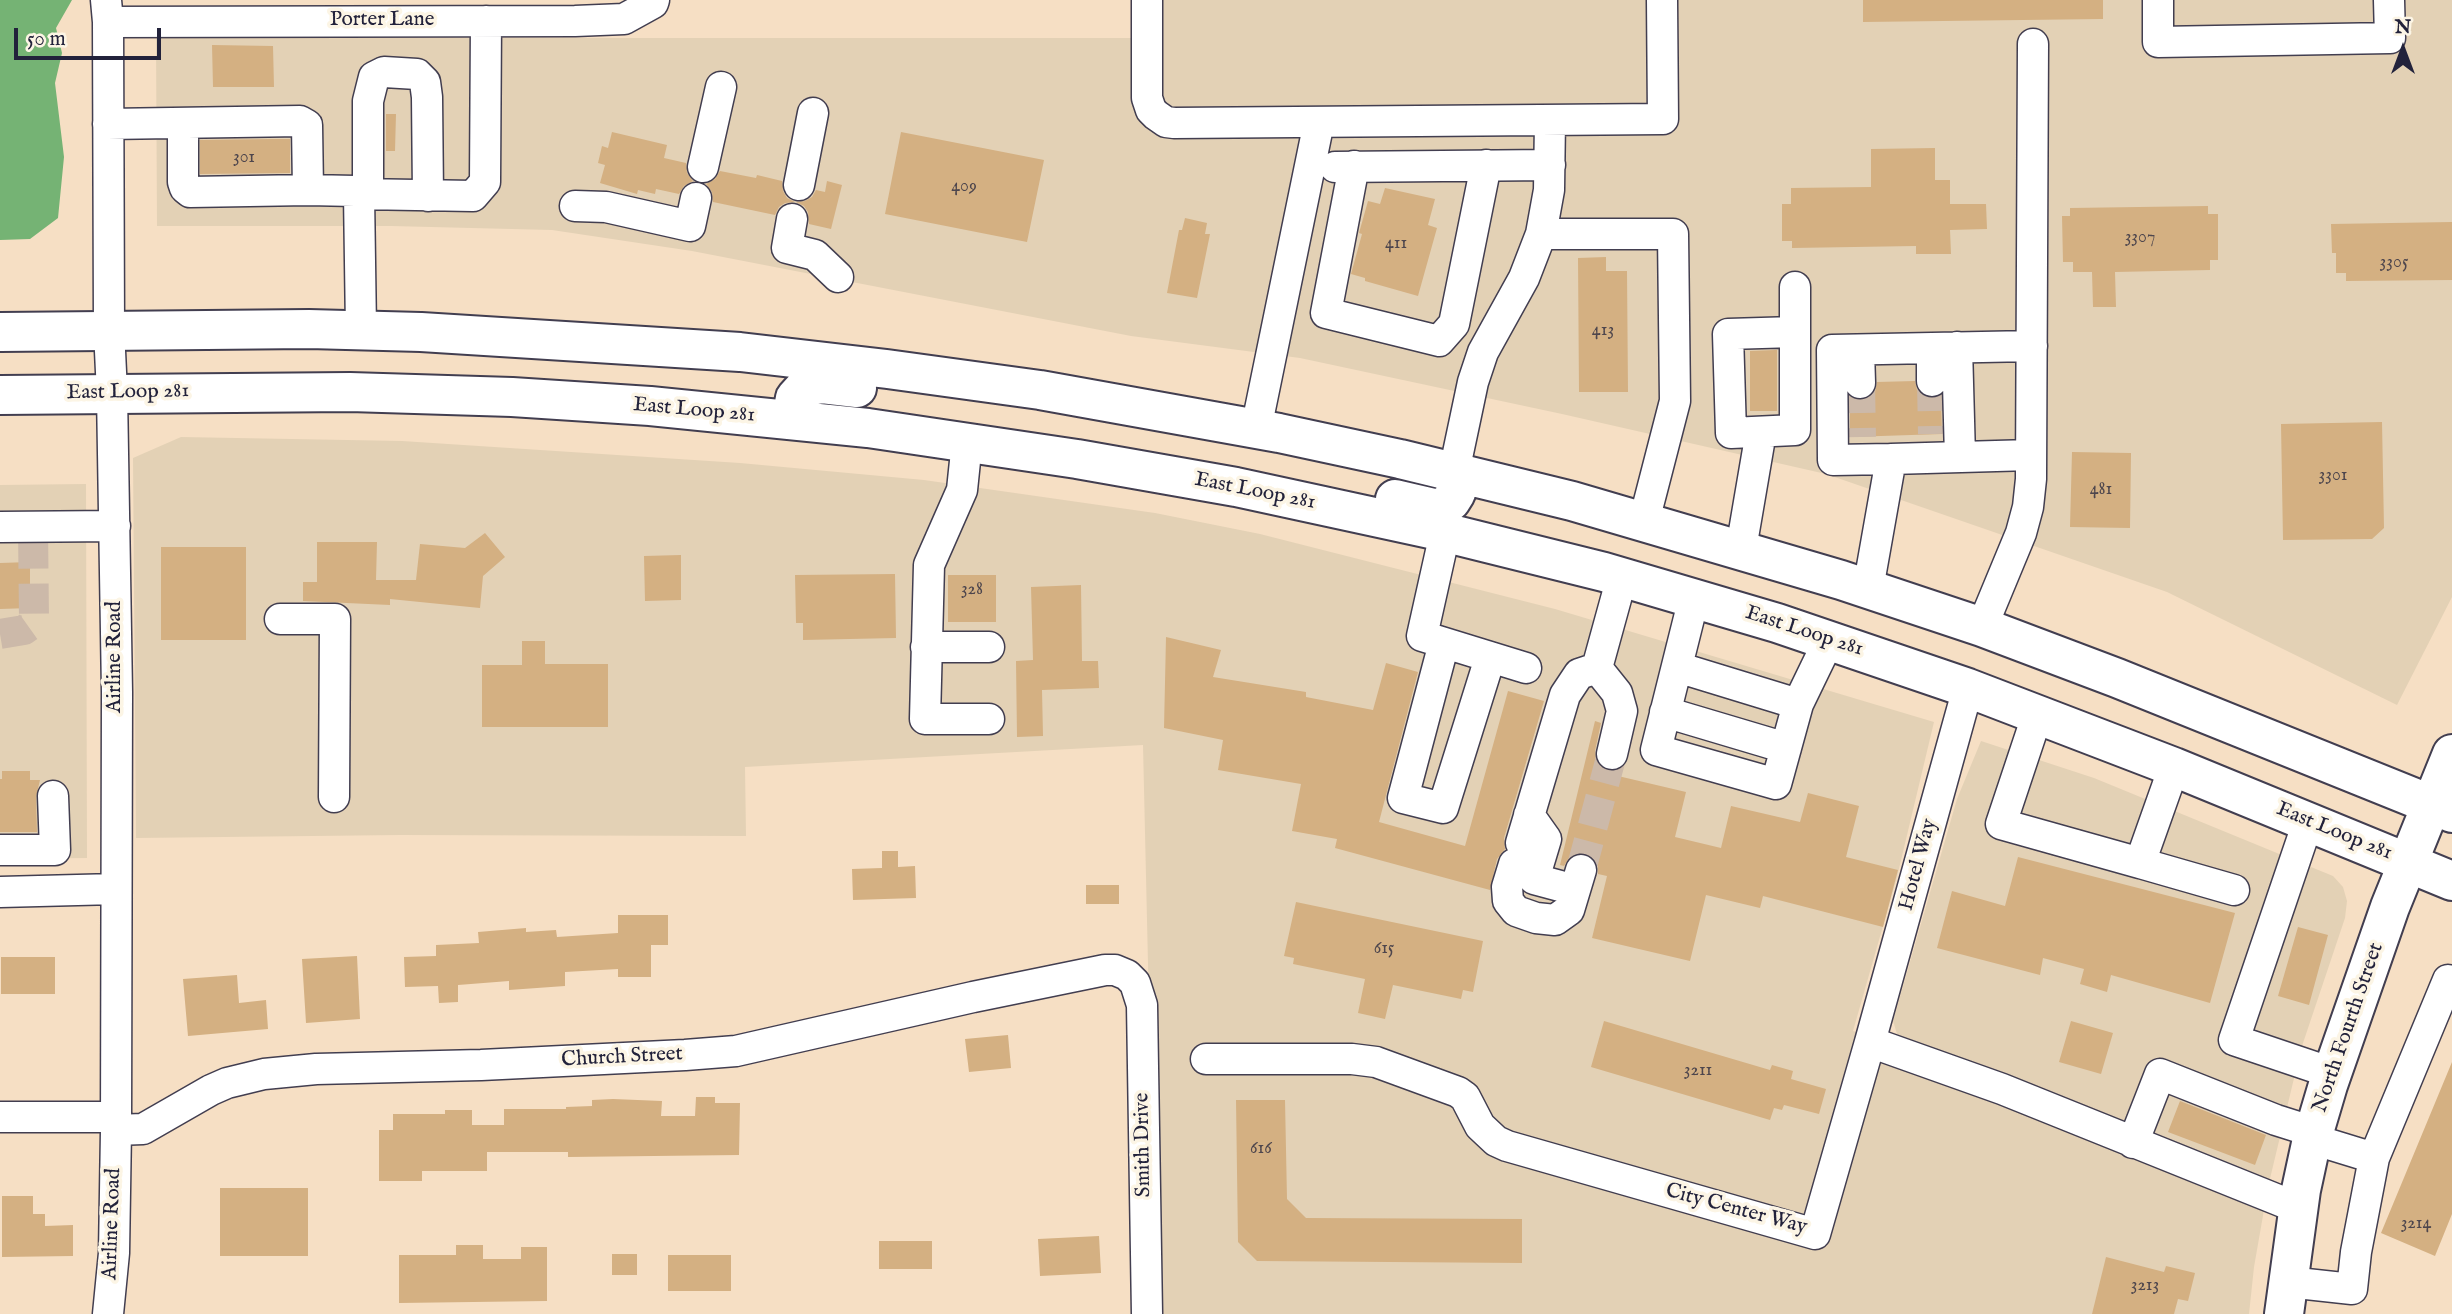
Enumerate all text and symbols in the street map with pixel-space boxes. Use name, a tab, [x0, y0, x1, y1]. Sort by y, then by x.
street label: Porter Lane	[330, 8, 434, 34]
scale bar	[18, 14, 164, 58]
north arrow	[2368, 14, 2438, 84]
text: N	[2395, 16, 2411, 40]
text: 50 m	[27, 26, 66, 53]
house number: 301	[233, 147, 255, 169]
house number: 409	[951, 176, 977, 198]
house number: 3307	[2125, 227, 2155, 249]
house number: 411	[1385, 233, 1407, 255]
house number: 3305	[2380, 252, 2408, 274]
house number: 413	[1592, 320, 1614, 342]
street label: East Loop 281	[67, 379, 189, 407]
street label: East Loop 281	[632, 393, 756, 429]
house number: 3301	[2319, 465, 2347, 487]
street label: East Loop 281	[1192, 468, 1318, 516]
house number: 481	[2090, 479, 2112, 501]
house number: 328	[961, 579, 983, 601]
street label: Airline Road	[103, 601, 129, 713]
street label: East Loop 281	[1742, 601, 1866, 663]
street label: East Loop 281	[2273, 797, 2395, 867]
street label: Hotel Way	[1895, 816, 1943, 914]
house number: 615	[1374, 938, 1394, 960]
street label: North Fourth Street	[2308, 940, 2390, 1116]
street label: Church Street	[561, 1042, 683, 1074]
house number: 3211	[1684, 1060, 1712, 1082]
street label: Smith Drive	[1130, 1093, 1158, 1197]
house number: 616	[1250, 1138, 1272, 1160]
street label: Airline Road	[98, 1168, 128, 1280]
street label: City Center Way	[1662, 1179, 1810, 1241]
house number: 3214	[2401, 1213, 2431, 1235]
house number: 3213	[2131, 1275, 2159, 1297]

